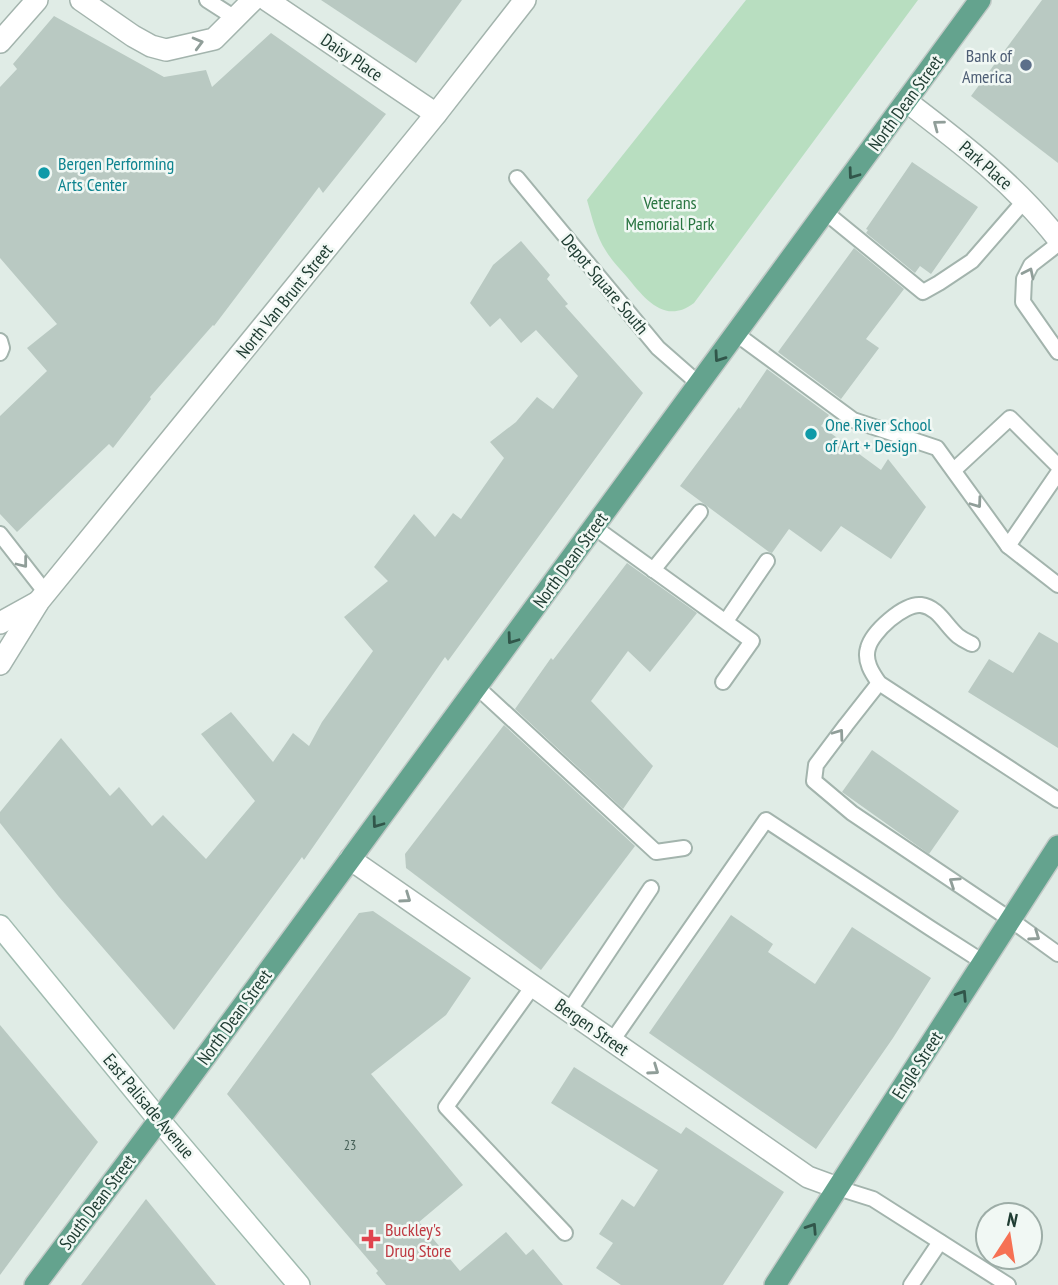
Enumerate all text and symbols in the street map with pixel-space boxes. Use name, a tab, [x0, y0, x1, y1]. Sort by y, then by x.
street label: Daisy Place	[317, 28, 387, 86]
one-way arrow	[191, 37, 203, 52]
place label: Bank of America	[962, 44, 1013, 88]
street label: North Dean Street	[863, 51, 947, 155]
marker: Bank of America	[1018, 57, 1034, 73]
one-way arrow	[933, 121, 945, 133]
street label: Park Place	[955, 136, 1017, 194]
place label: Bergen Performing Arts Center	[58, 152, 174, 196]
marker: Bergen Performing Arts Center	[36, 165, 52, 181]
one-way arrow	[849, 166, 861, 178]
park label: Veterans Memorial Park	[625, 191, 715, 235]
street label: Depot Square South	[556, 229, 654, 339]
street label: North Van Brunt Street	[231, 239, 337, 363]
one-way arrow	[1021, 268, 1034, 281]
one-way arrow	[715, 349, 727, 362]
place label: One River School of Art + Design	[825, 413, 932, 457]
marker: One River School of Art + Design	[803, 426, 819, 442]
one-way arrow	[969, 495, 981, 508]
street label: North Dean Street	[528, 508, 612, 612]
one-way arrow	[15, 556, 28, 568]
one-way arrow	[507, 631, 520, 644]
one-way arrow	[831, 729, 843, 742]
one-way arrow	[373, 815, 385, 827]
one-way arrow	[949, 877, 962, 890]
one-way arrow	[398, 890, 411, 902]
one-way arrow	[1027, 928, 1040, 940]
street label: North Dean Street	[192, 965, 276, 1069]
one-way arrow	[953, 990, 966, 1003]
street label: Bergen Street	[551, 993, 633, 1061]
street label: Engle Street	[887, 1027, 947, 1103]
street label: East Palisade Avenue	[98, 1049, 200, 1163]
one-way arrow	[646, 1062, 659, 1074]
house number: 23	[344, 1136, 356, 1154]
street label: South Dean Street	[54, 1150, 140, 1254]
north arrow	[974, 1201, 1044, 1271]
text: N	[1005, 1207, 1020, 1232]
place label: Buckley's Drug Store	[385, 1218, 451, 1262]
one-way arrow	[804, 1222, 817, 1235]
marker: Buckley's Drug Store	[363, 1231, 379, 1247]

